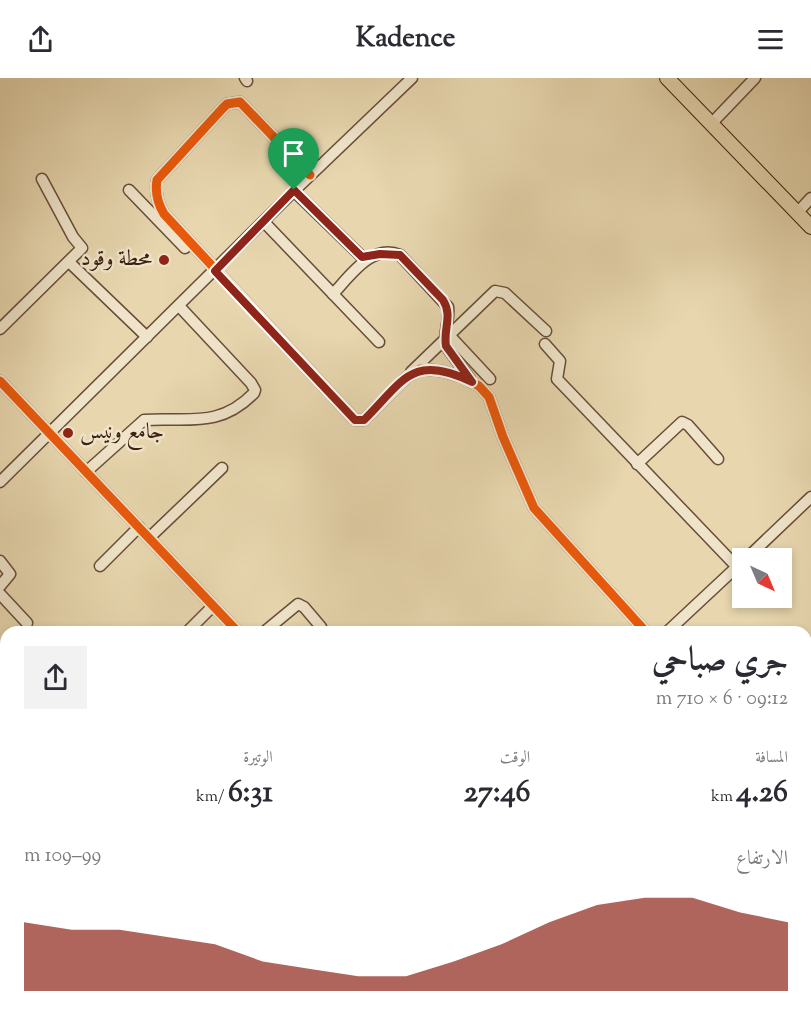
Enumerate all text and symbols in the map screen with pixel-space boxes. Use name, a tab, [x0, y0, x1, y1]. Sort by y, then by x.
text: Kadence	[356, 20, 455, 59]
icon: share	[24, 23, 57, 56]
icon: menu	[754, 23, 787, 56]
pin	[268, 128, 319, 190]
icon: arrive	[277, 137, 310, 170]
place label: محطة وقود	[81, 244, 153, 276]
marker: محطة وقود	[157, 253, 171, 267]
place label: جامع ونيس	[80, 417, 164, 450]
marker: جامع ونيس	[61, 426, 75, 440]
north arrow	[732, 548, 792, 608]
map controls	[732, 548, 792, 608]
text: جري صباحي	[652, 638, 788, 686]
button: share	[24, 646, 87, 709]
text: 09:12 · 6 × 710 m	[656, 685, 788, 714]
text: الوتيرة	[243, 747, 273, 770]
text: الوقت	[500, 747, 530, 770]
text: المسافة	[755, 747, 788, 770]
text: 6:31	[228, 772, 273, 815]
text: 27:46	[464, 772, 530, 815]
text: 4.26	[736, 772, 788, 815]
text: /km	[196, 786, 228, 809]
text: km	[711, 786, 736, 809]
text: 99–109 m	[24, 842, 101, 871]
text: الارتفاع	[736, 845, 788, 874]

